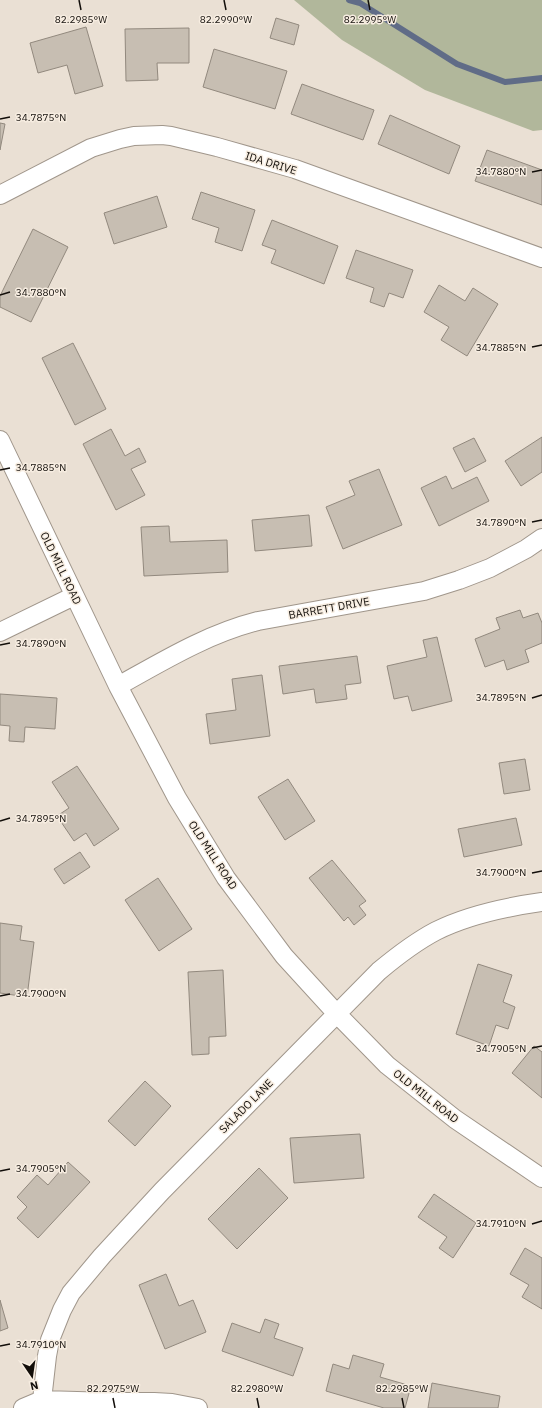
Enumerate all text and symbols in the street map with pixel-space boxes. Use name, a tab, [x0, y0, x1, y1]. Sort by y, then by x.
text: 82.2985°W	[55, 13, 107, 26]
text: 82.2990°W	[200, 13, 252, 26]
text: 82.2995°W	[344, 13, 396, 26]
text: 34.7875°N	[16, 111, 66, 124]
street label: IDA DRIVE	[243, 149, 299, 177]
text: 34.7880°N	[476, 165, 526, 178]
text: 34.7880°N	[16, 286, 66, 299]
text: 34.7885°N	[476, 341, 526, 354]
text: 34.7885°N	[16, 461, 66, 474]
text: 34.7890°N	[476, 516, 526, 529]
street label: OLD MILL ROAD	[37, 529, 85, 607]
street label: BARRETT DRIVE	[287, 594, 371, 622]
text: 34.7890°N	[16, 637, 66, 650]
text: 34.7895°N	[476, 691, 526, 704]
text: 34.7895°N	[16, 812, 66, 825]
street label: OLD MILL ROAD	[186, 818, 240, 892]
text: 34.7900°N	[476, 866, 526, 879]
text: 34.7900°N	[16, 987, 66, 1000]
text: 34.7905°N	[476, 1042, 526, 1055]
street label: OLD MILL ROAD	[390, 1066, 462, 1126]
street label: SALADO LANE	[216, 1076, 276, 1136]
text: 34.7905°N	[16, 1162, 66, 1175]
text: 34.7910°N	[476, 1217, 526, 1230]
text: 34.7910°N	[16, 1338, 66, 1351]
north arrow	[12, 1356, 52, 1396]
text: N	[29, 1378, 40, 1393]
text: 82.2975°W	[87, 1382, 139, 1395]
text: 82.2980°W	[231, 1382, 283, 1395]
text: 82.2985°W	[376, 1382, 428, 1395]

